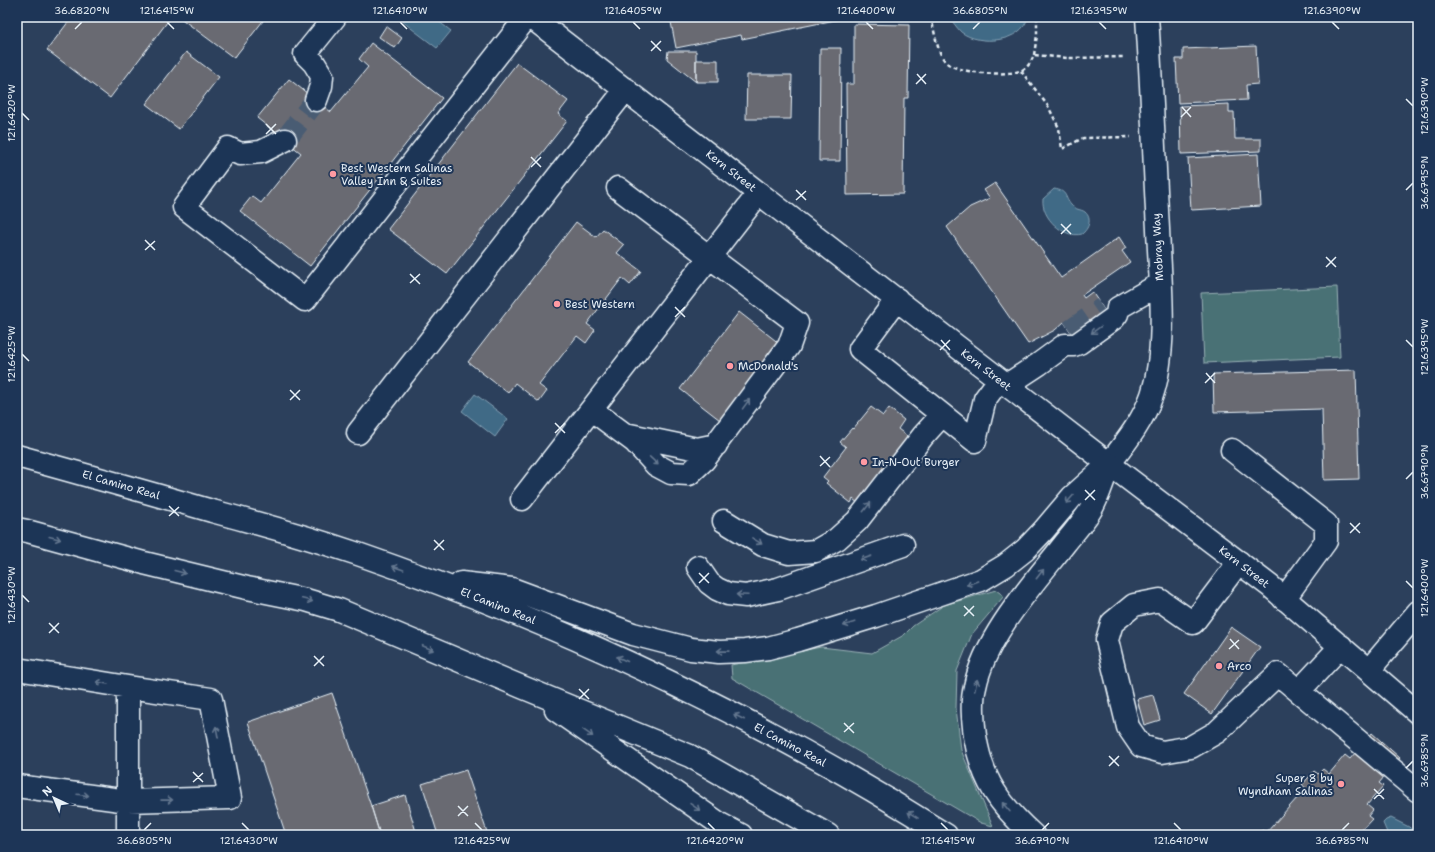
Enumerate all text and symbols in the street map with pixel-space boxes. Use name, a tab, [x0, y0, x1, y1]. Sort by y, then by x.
text: 36.6820°N	[54, 4, 110, 17]
text: 121.6415°W	[140, 4, 195, 17]
text: 121.6410°W	[372, 4, 428, 17]
text: 121.6405°W	[604, 4, 662, 17]
text: 121.6400°W	[837, 4, 896, 17]
text: 36.6805°N	[952, 4, 1008, 17]
text: 121.6395°W	[1071, 4, 1128, 17]
text: 121.6390°W	[1303, 4, 1361, 17]
text: 121.6390°W	[1418, 77, 1431, 135]
text: 121.6420°W	[5, 84, 18, 142]
street label: Kern Street	[703, 147, 760, 196]
text: 36.6795°N	[1418, 156, 1431, 210]
place label: Best Western Salinas Valley Inn & Suites	[341, 161, 452, 189]
marker: Best Western Salinas Valley Inn & Suites	[328, 169, 338, 179]
street label: Mobray Way	[1149, 213, 1167, 281]
place label: Best Western	[565, 297, 635, 312]
marker: Best Western	[552, 299, 562, 309]
text: 121.6395°W	[1418, 318, 1431, 375]
text: 121.6425°W	[5, 325, 18, 382]
one-way arrow	[1091, 326, 1102, 335]
street label: Kern Street	[958, 346, 1015, 395]
place label: McDonald's	[738, 359, 798, 374]
marker: McDonald's	[725, 361, 735, 371]
one-way arrow	[742, 398, 751, 409]
text: 36.6790°N	[1418, 444, 1431, 500]
place label: In-N-Out Burger	[872, 455, 960, 470]
one-way arrow	[649, 457, 659, 466]
marker: In-N-Out Burger	[859, 457, 869, 467]
street label: El Camino Real	[80, 467, 162, 503]
one-way arrow	[1066, 494, 1075, 504]
one-way arrow	[863, 502, 872, 513]
one-way arrow	[48, 535, 61, 542]
one-way arrow	[751, 537, 762, 546]
street label: Kern Street	[1216, 543, 1273, 592]
one-way arrow	[860, 555, 872, 563]
text: 121.6400°W	[1418, 558, 1431, 617]
one-way arrow	[392, 564, 404, 572]
text: 121.6430°W	[5, 566, 18, 624]
one-way arrow	[174, 568, 187, 576]
one-way arrow	[1036, 569, 1045, 580]
one-way arrow	[966, 580, 979, 587]
street label: El Camino Real	[458, 584, 539, 628]
one-way arrow	[736, 592, 749, 599]
one-way arrow	[300, 597, 313, 605]
one-way arrow	[843, 621, 856, 628]
one-way arrow	[422, 644, 434, 652]
one-way arrow	[717, 647, 730, 655]
one-way arrow	[617, 655, 629, 662]
place label: Arco	[1227, 659, 1252, 674]
marker: Arco	[1214, 661, 1224, 671]
one-way arrow	[96, 679, 109, 687]
one-way arrow	[972, 679, 980, 692]
one-way arrow	[733, 713, 745, 720]
street label: El Camino Real	[751, 720, 830, 771]
one-way arrow	[213, 726, 221, 739]
one-way arrow	[583, 729, 594, 737]
text: 36.6785°N	[1418, 734, 1431, 788]
place label: Super 8 by Wyndham Salinas	[1238, 771, 1333, 799]
north arrow	[34, 778, 74, 818]
marker: Super 8 by Wyndham Salinas	[1336, 779, 1346, 789]
text: N	[39, 783, 56, 800]
one-way arrow	[77, 791, 90, 799]
one-way arrow	[160, 796, 173, 804]
one-way arrow	[1001, 802, 1010, 813]
one-way arrow	[690, 803, 701, 811]
one-way arrow	[907, 810, 919, 818]
text: 36.6805°N	[116, 834, 172, 847]
text: 121.6430°W	[220, 834, 278, 847]
text: 121.6425°W	[454, 834, 511, 847]
text: 121.6420°W	[686, 834, 744, 847]
text: 121.6415°W	[921, 834, 976, 847]
text: 36.6790°N	[1014, 834, 1070, 847]
text: 121.6410°W	[1153, 834, 1209, 847]
text: 36.6785°N	[1315, 834, 1369, 847]

